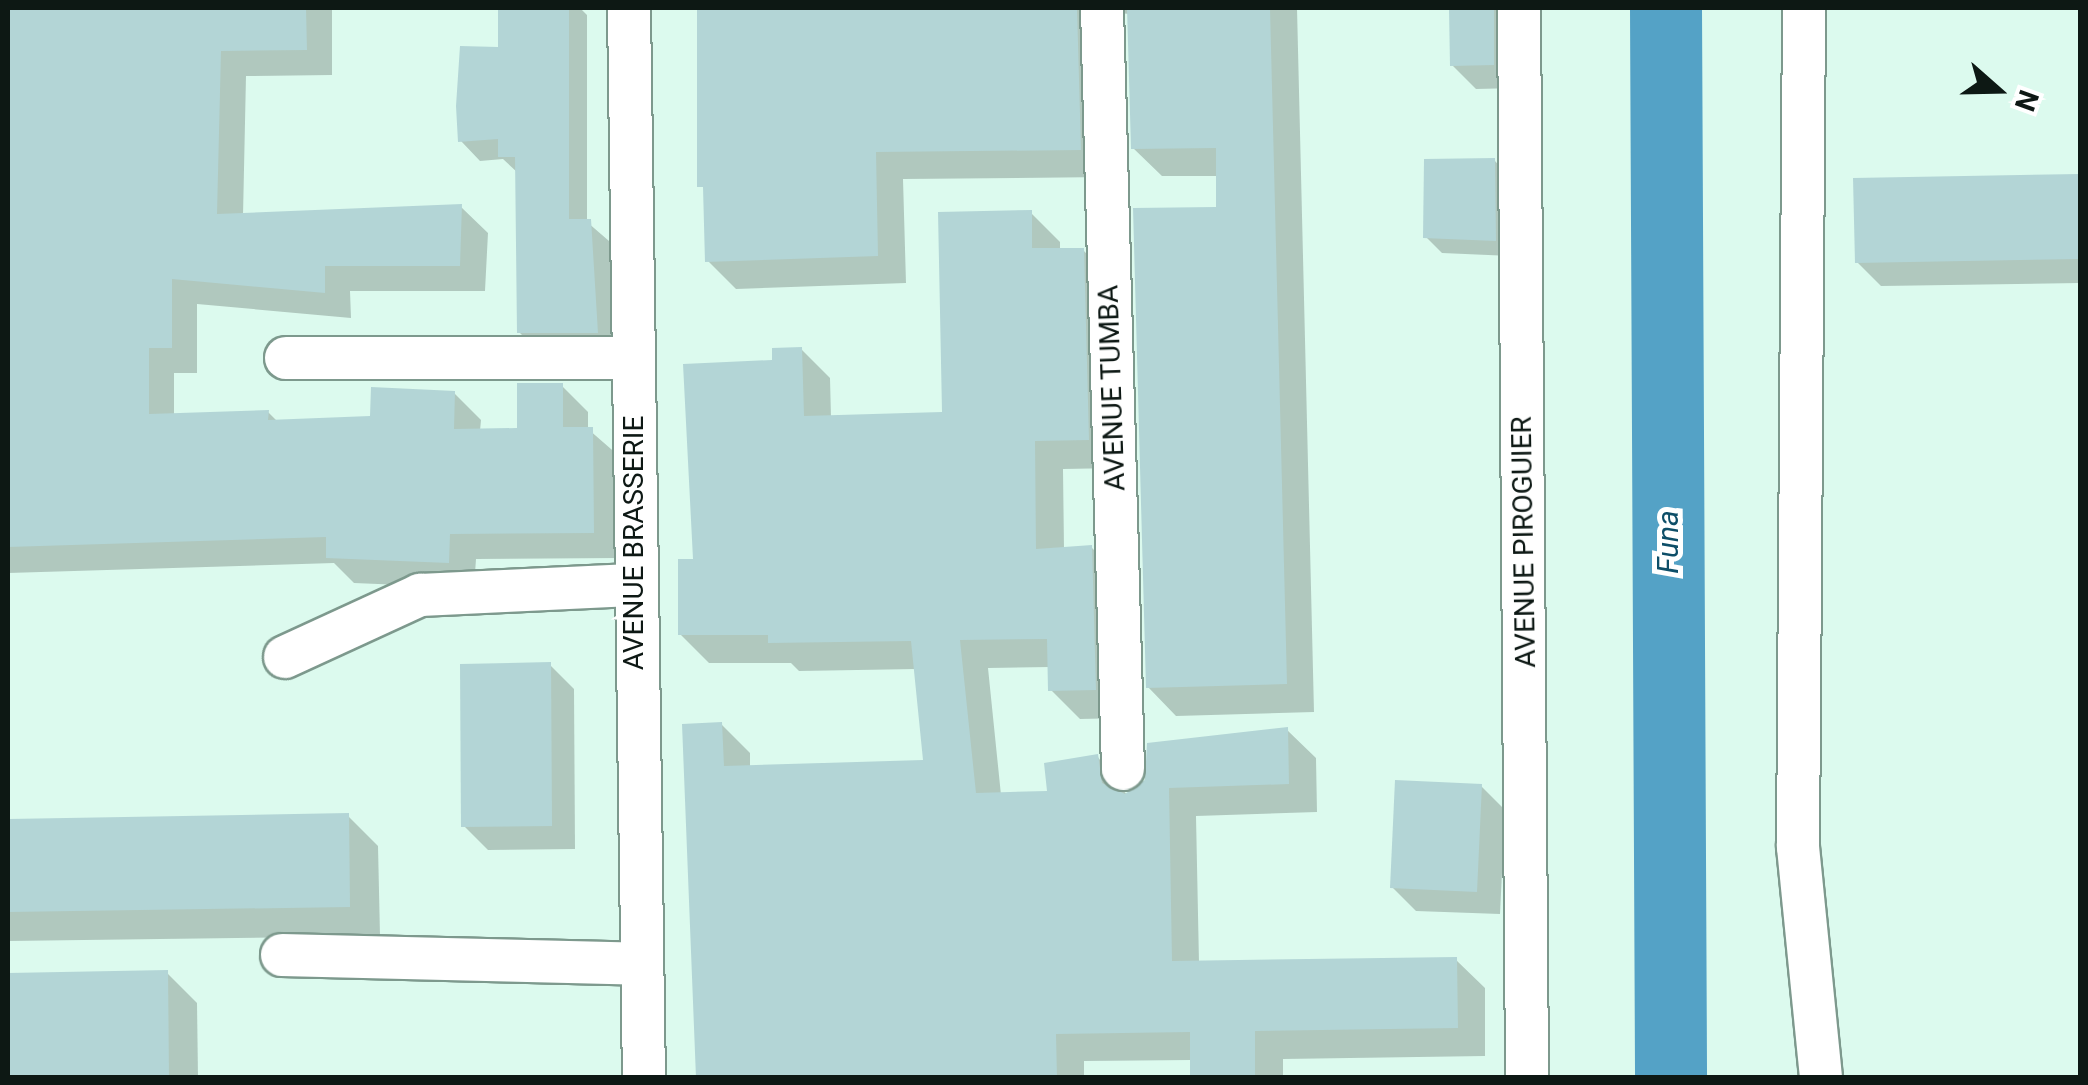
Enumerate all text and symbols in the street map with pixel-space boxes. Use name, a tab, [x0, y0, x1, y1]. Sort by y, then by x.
north arrow	[1948, 40, 2048, 140]
text: N	[2008, 85, 2046, 115]
street label: AVENUE TUMBA	[1092, 284, 1132, 492]
street label: AVENUE BRASSERIE	[617, 416, 651, 670]
street label: AVENUE PIROGUIER	[1505, 416, 1543, 668]
water label: Funa	[1650, 510, 1686, 574]

